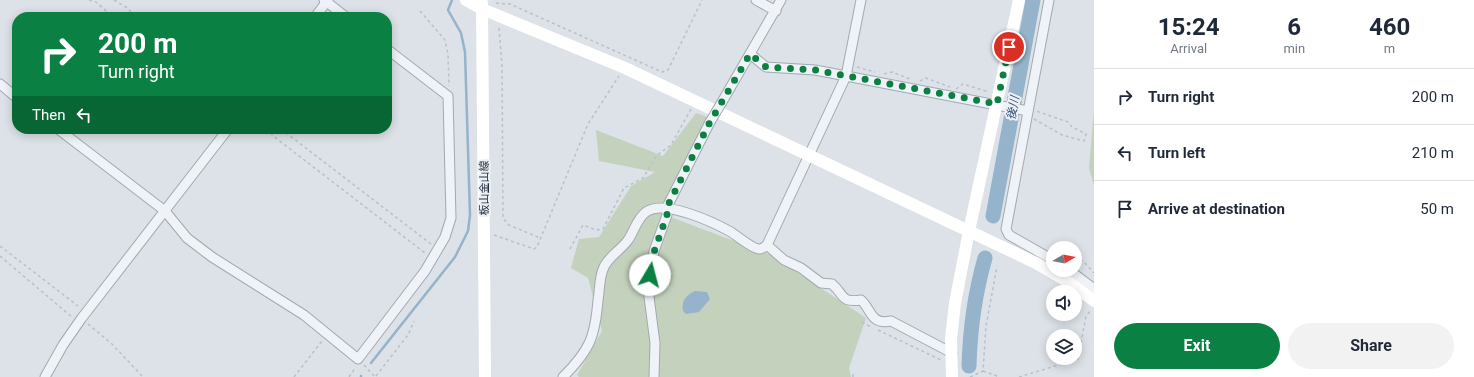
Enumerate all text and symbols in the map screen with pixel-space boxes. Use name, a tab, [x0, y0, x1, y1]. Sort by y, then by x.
text: 15:24	[1158, 13, 1220, 41]
text: 6	[1287, 13, 1301, 41]
text: 460	[1369, 13, 1410, 41]
text: 200 m	[98, 27, 177, 60]
icon: right	[32, 28, 84, 80]
pin	[992, 30, 1026, 64]
icon: arrive	[998, 36, 1020, 58]
text: Arrival	[1170, 41, 1207, 56]
text: min	[1283, 41, 1305, 56]
text: m	[1384, 41, 1395, 56]
text: Turn right	[98, 61, 175, 82]
icon: right	[1114, 86, 1136, 108]
text: Turn right	[1148, 88, 1214, 106]
text: 200 m	[1412, 88, 1454, 106]
water label: 後川	[1004, 93, 1022, 121]
icon: left	[73, 104, 95, 126]
text: Then	[32, 106, 65, 124]
icon: left	[1114, 142, 1136, 164]
text: Turn left	[1148, 144, 1205, 162]
text: 210 m	[1412, 144, 1454, 162]
street label: 板山金山線	[478, 161, 491, 216]
icon: arrive	[1114, 198, 1136, 220]
text: Arrive at destination	[1148, 200, 1285, 218]
text: 50 m	[1420, 200, 1454, 218]
north arrow	[1046, 241, 1082, 277]
map controls	[1046, 241, 1082, 365]
position arrow	[629, 254, 671, 296]
button: sound	[1046, 285, 1082, 321]
button: Exit	[1114, 323, 1280, 369]
button: Share	[1288, 323, 1454, 369]
button: layers	[1046, 329, 1082, 365]

